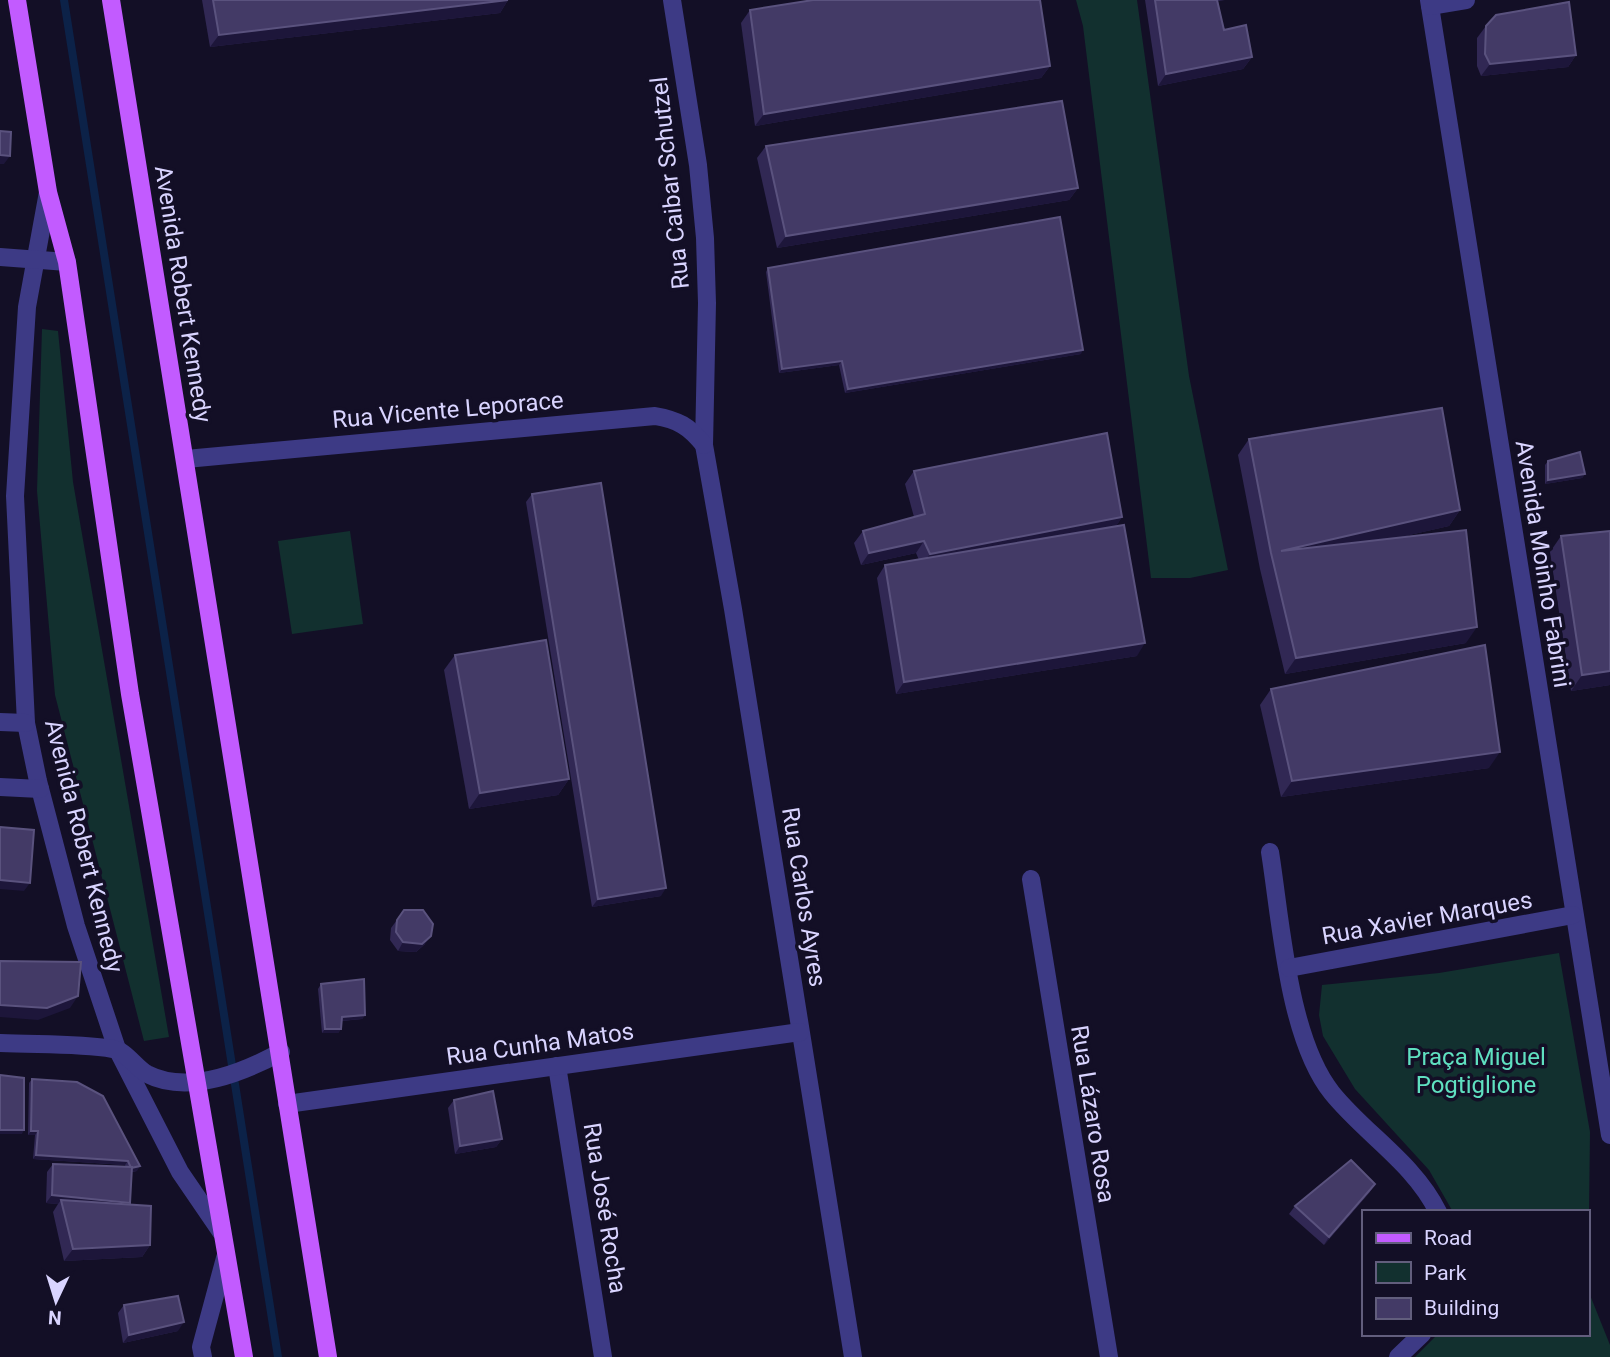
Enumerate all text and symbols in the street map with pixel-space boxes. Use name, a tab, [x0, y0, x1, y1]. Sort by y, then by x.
street label: Rua Caibar Schutzel	[645, 75, 695, 291]
street label: Avenida Robert Kennedy	[149, 164, 217, 425]
street label: Rua Vicente Leporace	[331, 386, 565, 434]
street label: Avenida Moinho Fabrini	[1510, 438, 1576, 690]
street label: Avenida Robert Kennedy	[39, 717, 129, 976]
street label: Rua Carlos Ayres	[776, 805, 832, 989]
street label: Rua Xavier Marques	[1320, 886, 1534, 950]
street label: Rua Cunha Matos	[444, 1017, 636, 1071]
street label: Rua Lázaro Rosa	[1065, 1023, 1121, 1205]
park label: Praça Miguel Pogtiglione	[1406, 1043, 1546, 1099]
street label: Rua José Rocha	[578, 1121, 632, 1295]
legend	[1362, 1210, 1589, 1336]
text: Road	[1424, 1226, 1472, 1250]
text: Park	[1424, 1261, 1467, 1285]
north arrow	[21, 1266, 91, 1336]
text: Building	[1424, 1296, 1499, 1320]
text: N	[47, 1306, 62, 1329]

